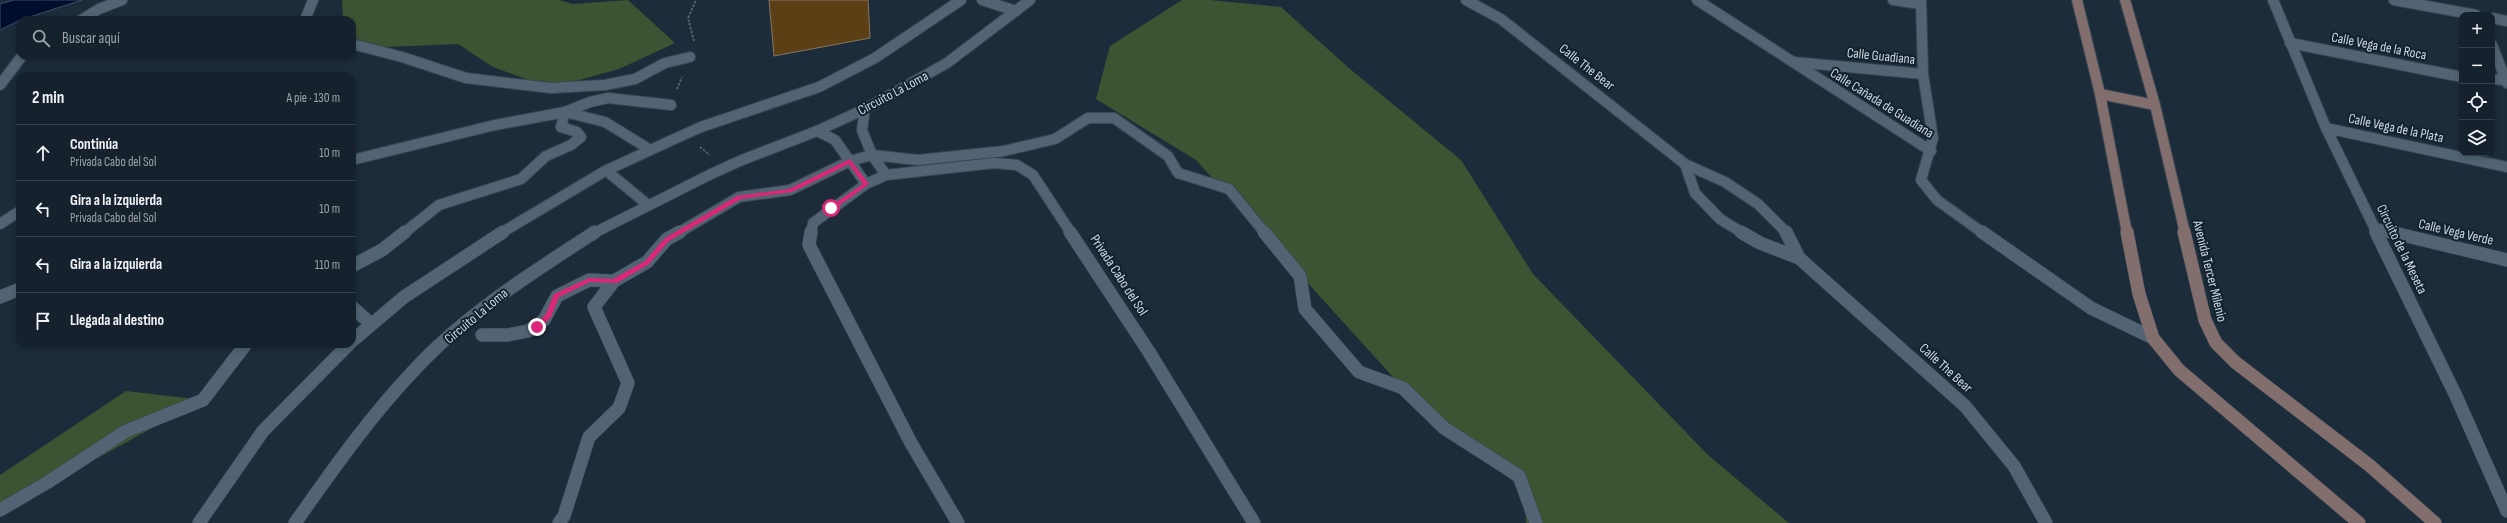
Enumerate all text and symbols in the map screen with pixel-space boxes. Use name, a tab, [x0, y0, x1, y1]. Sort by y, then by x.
map controls	[2459, 12, 2495, 156]
button: +	[2459, 12, 2495, 48]
search box	[16, 16, 356, 60]
icon: search	[30, 27, 52, 49]
street label: Calle Vega de la Roca	[2330, 28, 2428, 64]
text: Buscar aquí	[62, 29, 120, 48]
street label: Calle The Bear	[1556, 40, 1618, 94]
street label: Calle Guadiana	[1846, 44, 1916, 68]
button: −	[2459, 48, 2495, 84]
street label: Calle Cañada de Guadiana	[1827, 64, 1937, 142]
street label: Circuito La Loma	[855, 67, 931, 119]
button: locate	[2459, 84, 2495, 120]
text: 2 min	[32, 88, 64, 108]
text: A pie · 130 m	[286, 90, 340, 106]
street label: Calle Vega de la Plata	[2347, 110, 2445, 146]
button: layers	[2459, 120, 2495, 156]
text: Continúa	[70, 135, 118, 154]
icon: ahead	[32, 142, 54, 164]
text: 10 m	[319, 145, 340, 161]
text: Privada Cabo del Sol	[70, 154, 156, 170]
text: Gira a la izquierda	[70, 191, 162, 210]
icon: left	[32, 198, 54, 220]
route start	[822, 199, 840, 217]
text: 10 m	[319, 201, 340, 217]
street label: Circuito de la Meseta	[2373, 201, 2431, 297]
text: Privada Cabo del Sol	[70, 210, 156, 226]
street label: Calle Vega Verde	[2417, 215, 2495, 249]
street label: Avenida Tercer Milenio	[2189, 218, 2231, 324]
street label: Privada Cabo del Sol	[1087, 231, 1151, 319]
icon: left	[32, 254, 54, 276]
text: Gira a la izquierda	[70, 255, 162, 274]
text: 110 m	[315, 257, 340, 273]
street label: Circuito La Loma	[441, 285, 511, 347]
icon: arrive	[32, 310, 54, 332]
text: Llegada al destino	[70, 311, 164, 330]
route end	[528, 318, 546, 336]
street label: Calle The Bear	[1916, 340, 1976, 396]

